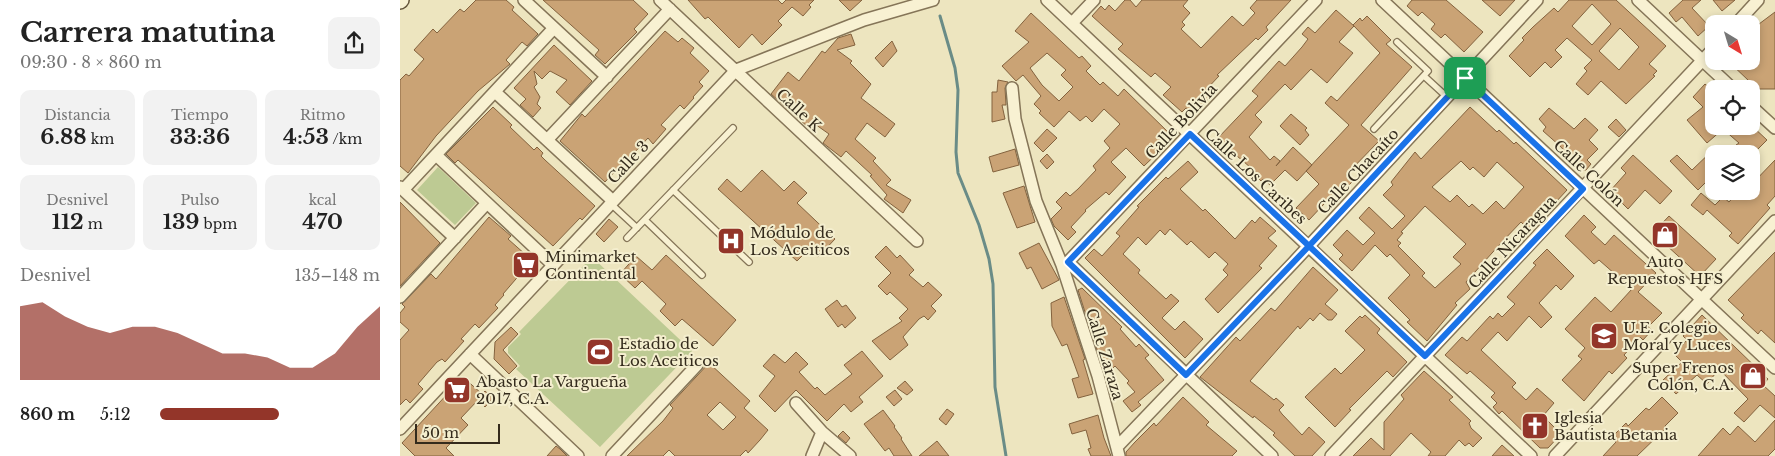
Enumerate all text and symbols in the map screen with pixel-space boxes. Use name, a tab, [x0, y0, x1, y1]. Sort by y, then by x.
text: Carrera matutina	[20, 15, 276, 50]
north arrow	[1705, 15, 1760, 70]
map controls	[1705, 15, 1760, 200]
button: share	[328, 17, 380, 69]
text: 09:30 · 8 × 860 m	[20, 52, 162, 72]
pin	[1444, 57, 1486, 99]
icon: arrive	[1451, 64, 1479, 92]
street label: Calle Bolivia	[1141, 79, 1221, 163]
button: locate	[1705, 80, 1760, 135]
street label: Calle K	[773, 84, 826, 136]
text: Distancia	[44, 106, 110, 124]
text: Tiempo	[171, 106, 229, 124]
text: Ritmo	[300, 106, 345, 124]
text: 6.88	[40, 124, 87, 150]
text: 33:36	[170, 124, 230, 150]
text: 4:53	[283, 124, 329, 150]
street label: Calle Los Caribes	[1201, 124, 1311, 228]
street label: Calle Chacaíto	[1313, 124, 1403, 218]
text: km	[87, 130, 114, 148]
text: /km	[329, 130, 362, 148]
street label: Calle Colón	[1550, 135, 1628, 211]
street label: Calle 3	[603, 136, 653, 188]
button: layers	[1705, 145, 1760, 200]
text: Desnivel	[46, 191, 108, 209]
text: Pulso	[180, 191, 220, 209]
text: kcal	[309, 191, 337, 209]
street label: Calle Nicaragua	[1464, 191, 1561, 293]
text: 112	[52, 209, 84, 235]
text: 139	[163, 209, 199, 235]
text: 470	[302, 209, 343, 235]
text: m	[84, 215, 103, 233]
text: bpm	[199, 215, 237, 233]
shop icon: Auto Repuestos HFS	[1650, 220, 1680, 250]
place label: Módulo de Los Aceiticos	[750, 223, 850, 259]
hospital icon: Módulo de Los Aceiticos	[716, 226, 746, 256]
place label: Minimarket Continental	[545, 247, 637, 283]
supermarket icon: Minimarket Continental	[511, 250, 541, 280]
place label: Auto Repuestos HFS	[1607, 252, 1723, 288]
text: Desnivel	[20, 265, 91, 285]
text: 135–148 m	[294, 265, 380, 285]
street label: Calle Zaraza	[1082, 306, 1128, 403]
place label: U.E. Colegio Moral y Luces	[1623, 318, 1731, 354]
school or university icon: U.E. Colegio Moral y Luces	[1589, 321, 1619, 351]
place label: Estadio de Los Aceiticos	[619, 334, 719, 370]
sports icon: Estadio de Los Aceiticos	[585, 337, 615, 367]
place label: Super Frenos Colón, C.A.	[1632, 358, 1734, 394]
shop icon: Super Frenos Colón, C.A.	[1738, 361, 1768, 391]
place label: Abasto La Vargueña 2017, C.A.	[475, 372, 628, 408]
supermarket icon: Abasto La Vargueña 2017, C.A.	[442, 375, 472, 405]
text: 860 m	[20, 404, 75, 424]
text: 5:12	[100, 404, 131, 424]
place label: Iglesia Bautista Betania	[1554, 408, 1678, 444]
church icon: Iglesia Bautista Betania	[1520, 411, 1550, 441]
scale bar	[415, 421, 500, 444]
text: 50 m	[422, 424, 459, 442]

